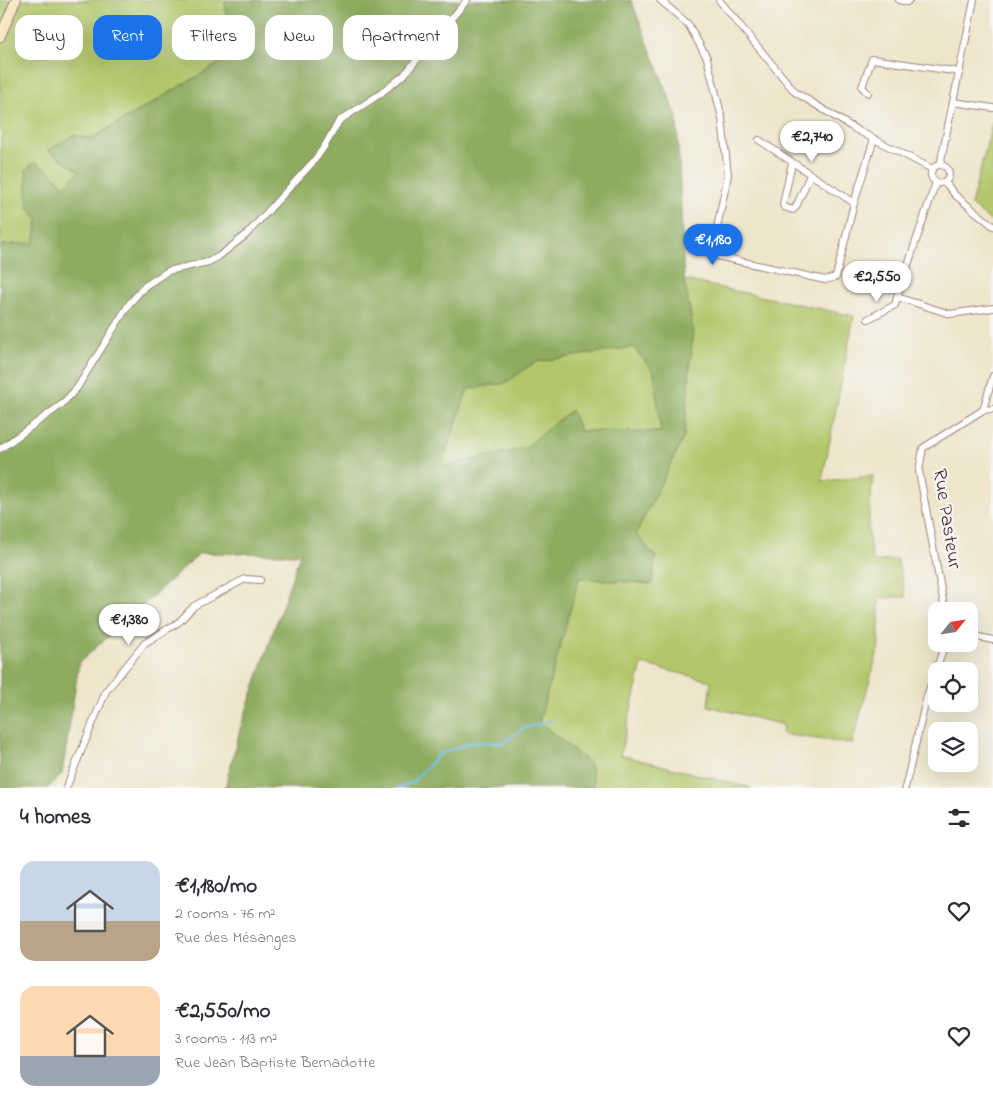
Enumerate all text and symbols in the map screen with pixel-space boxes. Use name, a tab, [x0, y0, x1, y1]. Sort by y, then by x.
chip: Buy	[15, 15, 83, 60]
chip: Rent	[93, 15, 162, 60]
chip: Filters	[172, 15, 255, 60]
chip: New	[265, 15, 333, 60]
chip: Apartment	[343, 15, 458, 60]
pin: €2,740	[771, 120, 853, 163]
text: €2,740	[791, 125, 833, 149]
pin: €1,180	[672, 224, 754, 266]
text: €1,180	[695, 228, 732, 252]
pin: €2,550	[836, 260, 918, 303]
text: €2,550	[853, 265, 901, 289]
street label: Rue Pasteur	[924, 467, 968, 572]
north arrow	[928, 602, 978, 652]
map controls	[928, 602, 978, 772]
pin: €1,380	[88, 604, 170, 646]
text: €1,380	[110, 608, 148, 632]
button: locate	[928, 662, 978, 712]
button: layers	[928, 722, 978, 772]
text: 4 homes	[20, 803, 91, 833]
icon: filters	[945, 804, 973, 832]
text: €1,180/mo	[175, 872, 257, 902]
icon: home	[60, 881, 120, 941]
icon: heart	[945, 897, 973, 925]
text: 2 rooms · 76 m²	[175, 902, 275, 926]
text: Rue des Mésanges	[175, 926, 297, 950]
text: €2,550/mo	[175, 997, 271, 1027]
icon: home	[60, 1006, 120, 1066]
icon: heart	[945, 1022, 973, 1050]
text: 3 rooms · 113 m²	[175, 1027, 277, 1051]
text: Rue Jean Baptiste Bernadotte	[175, 1051, 375, 1075]

